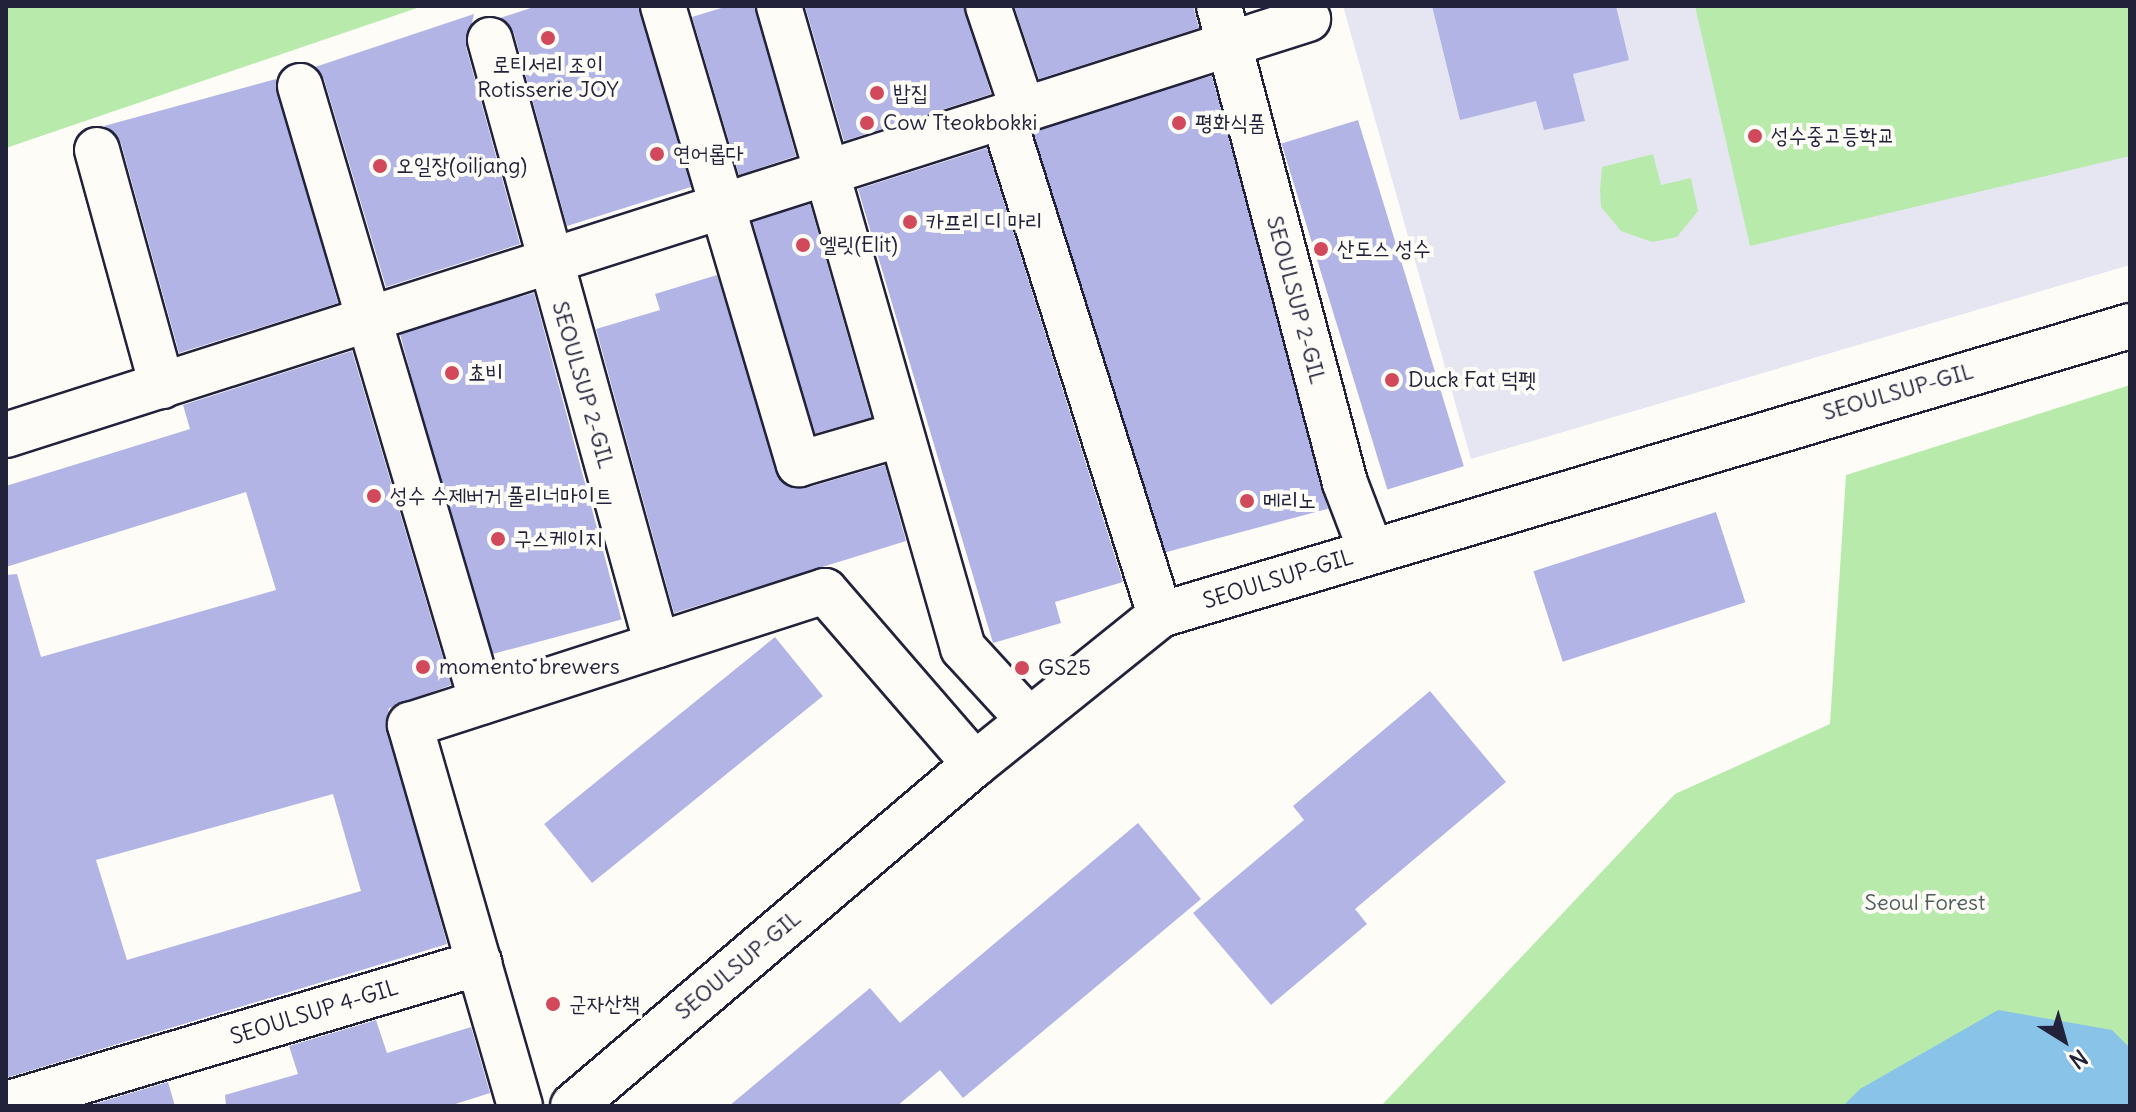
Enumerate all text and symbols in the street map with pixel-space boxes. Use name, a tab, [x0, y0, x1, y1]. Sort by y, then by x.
marker: 로티서리 조이 Rotisserie JOY	[539, 29, 557, 47]
place label: 로티서리 조이 Rotisserie JOY	[477, 51, 619, 102]
place label: 밥집	[893, 80, 928, 106]
marker: 밥집	[868, 84, 886, 102]
place label: Cow Tteokbokki	[883, 110, 1037, 136]
place label: 평화식품	[1195, 110, 1266, 136]
marker: Cow Tteokbokki	[858, 114, 876, 132]
marker: 평화식품	[1170, 114, 1188, 132]
place label: 성수중고등학교	[1771, 123, 1895, 149]
marker: 성수중고등학교	[1746, 127, 1764, 145]
place label: 연어롭다	[673, 141, 744, 167]
marker: 연어롭다	[648, 145, 666, 163]
place label: 오일장(oiljang)	[396, 153, 527, 179]
marker: 오일장(oiljang)	[371, 157, 389, 175]
place label: 카프리 디 마리	[926, 209, 1043, 235]
marker: 카프리 디 마리	[901, 213, 919, 231]
street label: SEOULSUP 2-GIL	[1261, 213, 1331, 387]
place label: 엘릿(Elit)	[819, 232, 898, 258]
marker: 엘릿(Elit)	[794, 236, 812, 254]
place label: 산도스 성수	[1337, 236, 1431, 262]
marker: 산도스 성수	[1312, 240, 1330, 258]
street label: SEOULSUP 2-GIL	[547, 298, 619, 472]
street label: SEOULSUP-GIL	[1820, 358, 1976, 426]
place label: 쵸비	[468, 360, 503, 386]
marker: 쵸비	[443, 364, 461, 382]
place label: Duck Fat 덕펫	[1408, 367, 1536, 393]
marker: Duck Fat 덕펫	[1383, 371, 1401, 389]
place label: 성수 수제버거 풀리너마이트	[390, 483, 613, 509]
marker: 성수 수제버거 풀리너마이트	[365, 487, 383, 505]
place label: 메리노	[1263, 488, 1316, 514]
marker: 메리노	[1238, 492, 1256, 510]
place label: 구스케이지	[514, 526, 603, 552]
marker: 구스케이지	[489, 530, 507, 548]
street label: SEOULSUP-GIL	[1200, 544, 1356, 614]
place label: momento brewers	[439, 654, 620, 680]
place label: GS25	[1038, 655, 1091, 681]
marker: momento brewers	[414, 658, 432, 676]
marker: GS25	[1013, 659, 1031, 677]
park label: Seoul Forest	[1865, 890, 1985, 916]
street label: SEOULSUP-GIL	[670, 905, 806, 1025]
street label: SEOULSUP 4-GIL	[227, 974, 401, 1050]
place label: 군자산책	[569, 991, 640, 1017]
marker: 군자산책	[544, 995, 562, 1013]
north arrow	[2024, 1000, 2104, 1080]
text: N	[2064, 1043, 2093, 1075]

